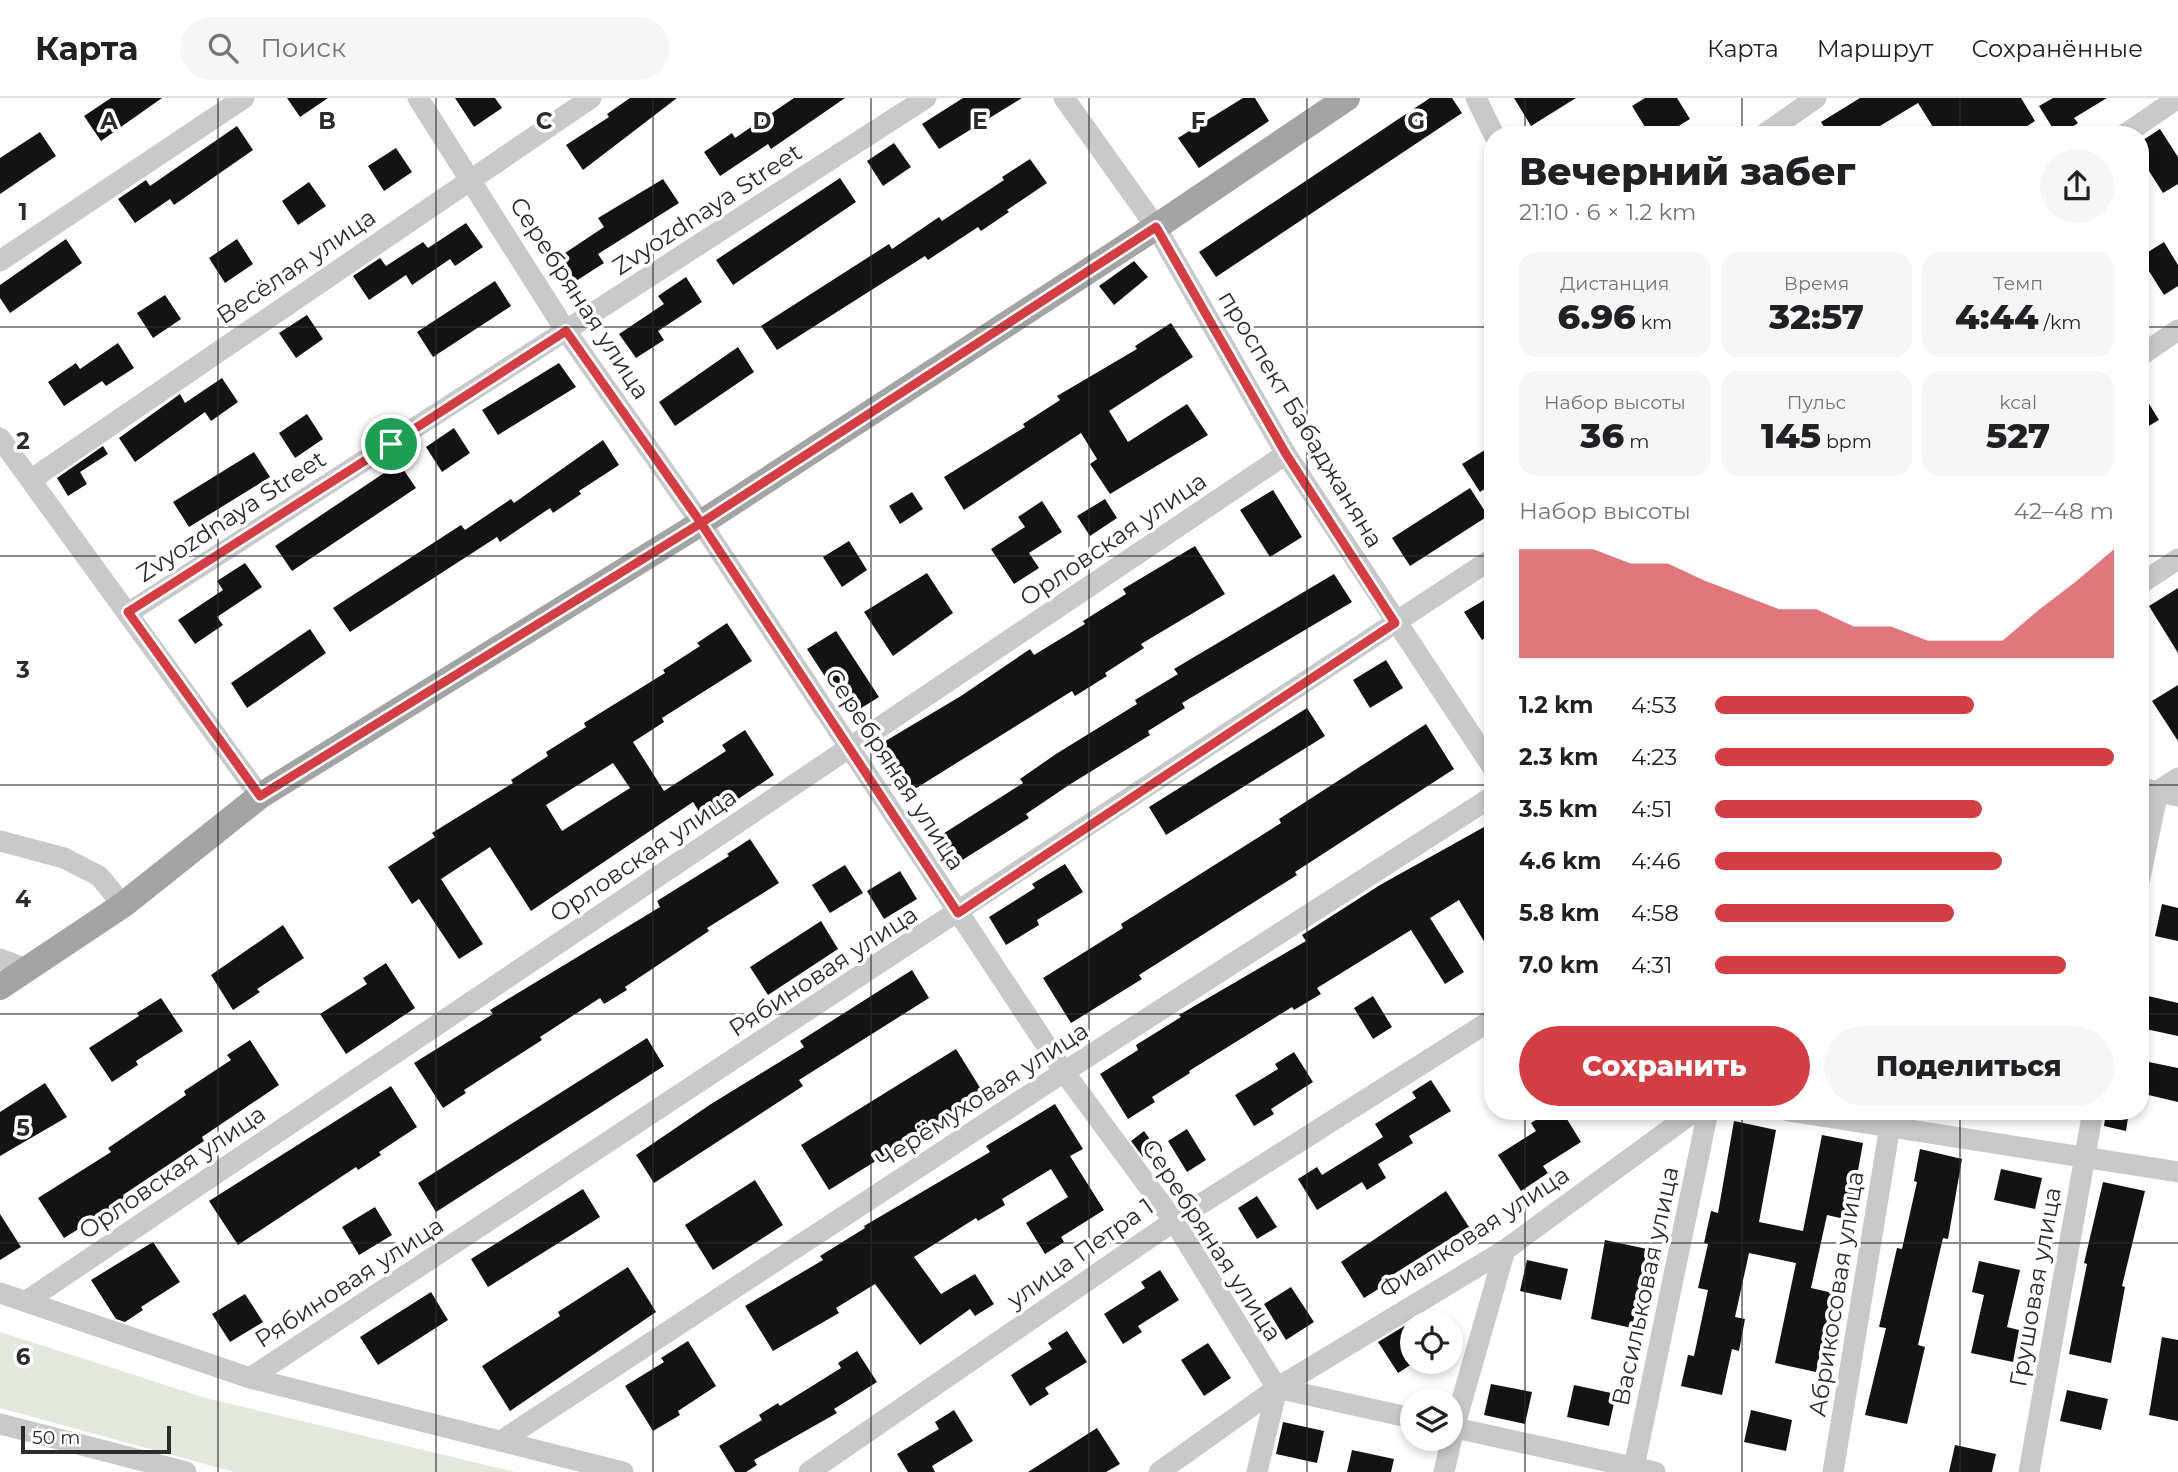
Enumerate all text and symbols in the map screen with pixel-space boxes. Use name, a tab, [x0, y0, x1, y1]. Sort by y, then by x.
search box	[180, 17, 670, 80]
text: Карта	[35, 28, 138, 68]
icon: search	[204, 29, 242, 67]
text: Поиск	[260, 32, 346, 64]
text: Карта	[1707, 34, 1779, 63]
text: Маршрут	[1817, 34, 1933, 63]
text: Сохранённые	[1971, 34, 2143, 63]
text: A	[99, 107, 118, 135]
text: B	[318, 107, 336, 135]
text: C	[536, 107, 553, 135]
text: D	[753, 107, 772, 135]
text: E	[972, 107, 988, 135]
text: F	[1191, 107, 1206, 135]
text: G	[1407, 107, 1425, 135]
street label: Zvyozdnaya Street	[607, 137, 807, 281]
text: Вечерний забег	[1519, 148, 1856, 195]
button: share	[2040, 149, 2114, 223]
street label: Серебряная улица	[504, 191, 656, 405]
text: 1	[18, 198, 28, 226]
text: 21:10 · 6 × 1.2 km	[1519, 198, 1696, 226]
street label: Весёлая улица	[211, 202, 381, 330]
text: Дистанция	[1560, 272, 1669, 295]
text: Время	[1784, 272, 1849, 295]
text: Темп	[1993, 272, 2043, 295]
street label: проспект Бабаджаняна	[1213, 285, 1389, 553]
text: 6.96	[1557, 295, 1636, 338]
text: 32:57	[1769, 295, 1864, 338]
text: 4:44	[1955, 295, 2039, 338]
text: km	[1636, 311, 1672, 334]
text: /km	[2039, 311, 2081, 334]
text: Набор высоты	[1544, 391, 1686, 414]
text: Пульс	[1787, 391, 1846, 414]
text: kcal	[1999, 391, 2037, 414]
pin	[361, 414, 421, 474]
text: 36	[1580, 414, 1624, 457]
text: 145	[1761, 414, 1821, 457]
text: 527	[1986, 414, 2050, 457]
icon: arrive	[372, 425, 410, 463]
text: 2	[16, 427, 30, 455]
text: m	[1624, 430, 1649, 453]
text: bpm	[1821, 430, 1872, 453]
street label: Zvyozdnaya Street	[131, 444, 331, 588]
street label: Орловская улица	[1014, 466, 1212, 612]
text: Набор высоты	[1519, 497, 1691, 525]
text: 42–48 m	[2014, 497, 2114, 525]
text: 3	[15, 656, 30, 684]
street label: Серебряная улица	[819, 662, 971, 876]
text: 1.2 km	[1519, 691, 1593, 719]
text: 4:53	[1631, 691, 1677, 719]
text: 2.3 km	[1519, 743, 1598, 771]
text: 4:23	[1631, 743, 1677, 771]
street label: Орловская улица	[544, 782, 742, 928]
text: 3.5 km	[1519, 795, 1598, 823]
text: 4:51	[1631, 795, 1673, 823]
text: 4.6 km	[1519, 847, 1601, 875]
text: 4:46	[1631, 847, 1680, 875]
text: 4	[15, 885, 31, 913]
street label: Рябиновая улица	[723, 899, 923, 1043]
text: 5.8 km	[1519, 899, 1600, 927]
text: 4:58	[1631, 899, 1679, 927]
text: 7.0 km	[1519, 951, 1599, 979]
text: 4:31	[1631, 951, 1673, 979]
street label: Черёмуховая улица	[871, 1016, 1093, 1174]
button: Сохранить	[1519, 1026, 1810, 1106]
button: Поделиться	[1824, 1026, 2114, 1106]
street label: Орловская улица	[73, 1099, 271, 1245]
text: 5	[16, 1114, 30, 1142]
street label: Серебряная улица	[1136, 1133, 1288, 1347]
street label: Фиалковая улица	[1374, 1160, 1574, 1304]
street label: Васильковая улица	[1605, 1164, 1685, 1408]
street label: Абрикосовая улица	[1802, 1169, 1870, 1419]
street label: Грушовая улица	[2003, 1185, 2067, 1389]
street label: улица Петра 1	[1000, 1192, 1159, 1315]
street label: Рябиновая улица	[249, 1210, 449, 1354]
map controls	[1400, 1311, 1463, 1451]
button: locate	[1400, 1311, 1463, 1374]
text: 6	[16, 1343, 31, 1371]
button: layers	[1400, 1388, 1463, 1451]
scale bar	[21, 1423, 172, 1455]
text: 50 m	[32, 1426, 80, 1449]

